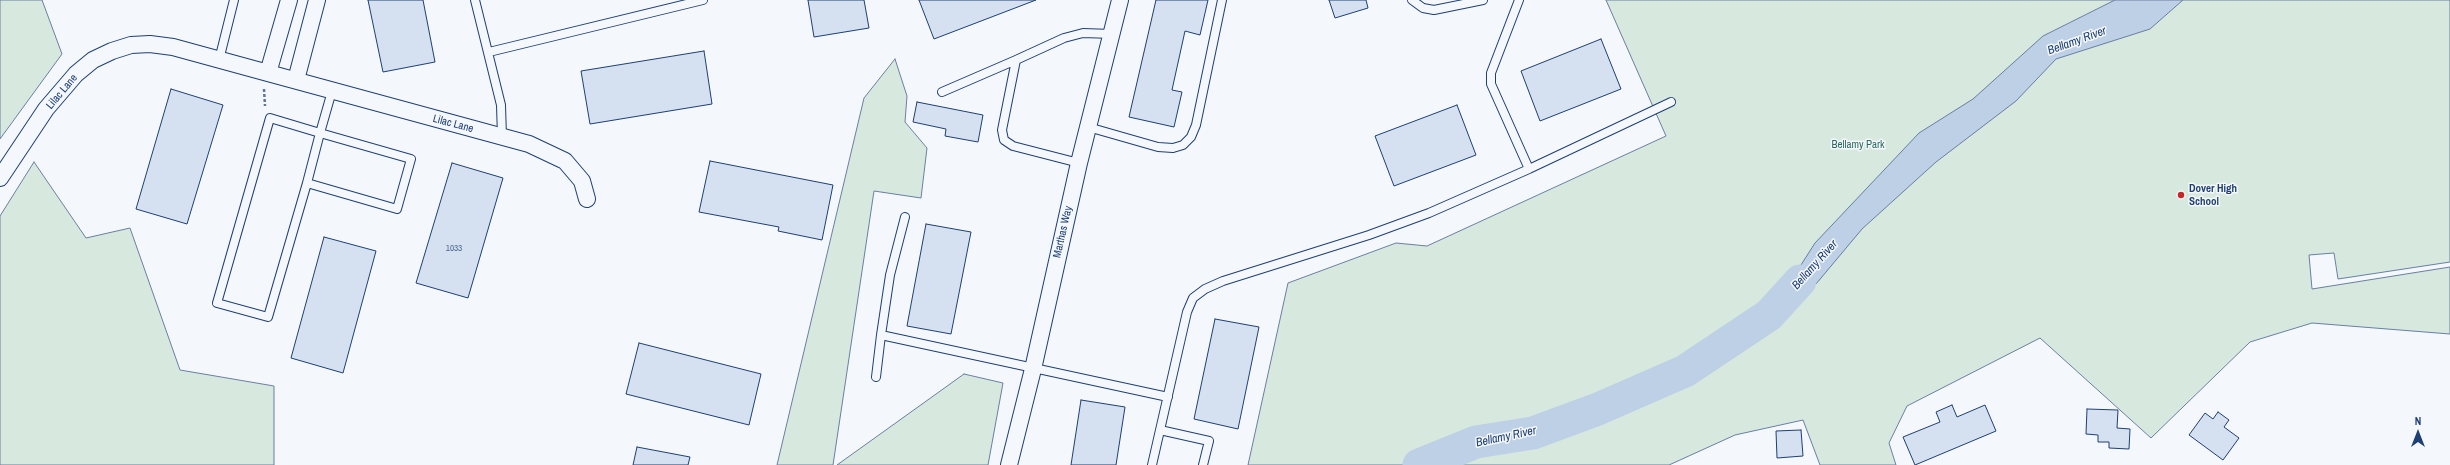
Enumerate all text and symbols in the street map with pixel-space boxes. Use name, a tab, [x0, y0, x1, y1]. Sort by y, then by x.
water label: Bellamy River	[2046, 24, 2108, 58]
street label: Lilac Lane	[44, 72, 80, 112]
street label: Lilac Lane	[431, 112, 475, 136]
park label: Bellamy Park	[1831, 138, 1885, 152]
place label: Dover High School	[2189, 182, 2237, 208]
marker: Dover High School	[2176, 190, 2186, 200]
street label: Marthas Way	[1051, 205, 1075, 259]
water label: Bellamy River	[1789, 237, 1841, 293]
house number: 1033	[446, 244, 462, 254]
north arrow	[2398, 413, 2438, 453]
text: N	[2415, 414, 2421, 428]
water label: Bellamy River	[1475, 424, 1537, 450]

